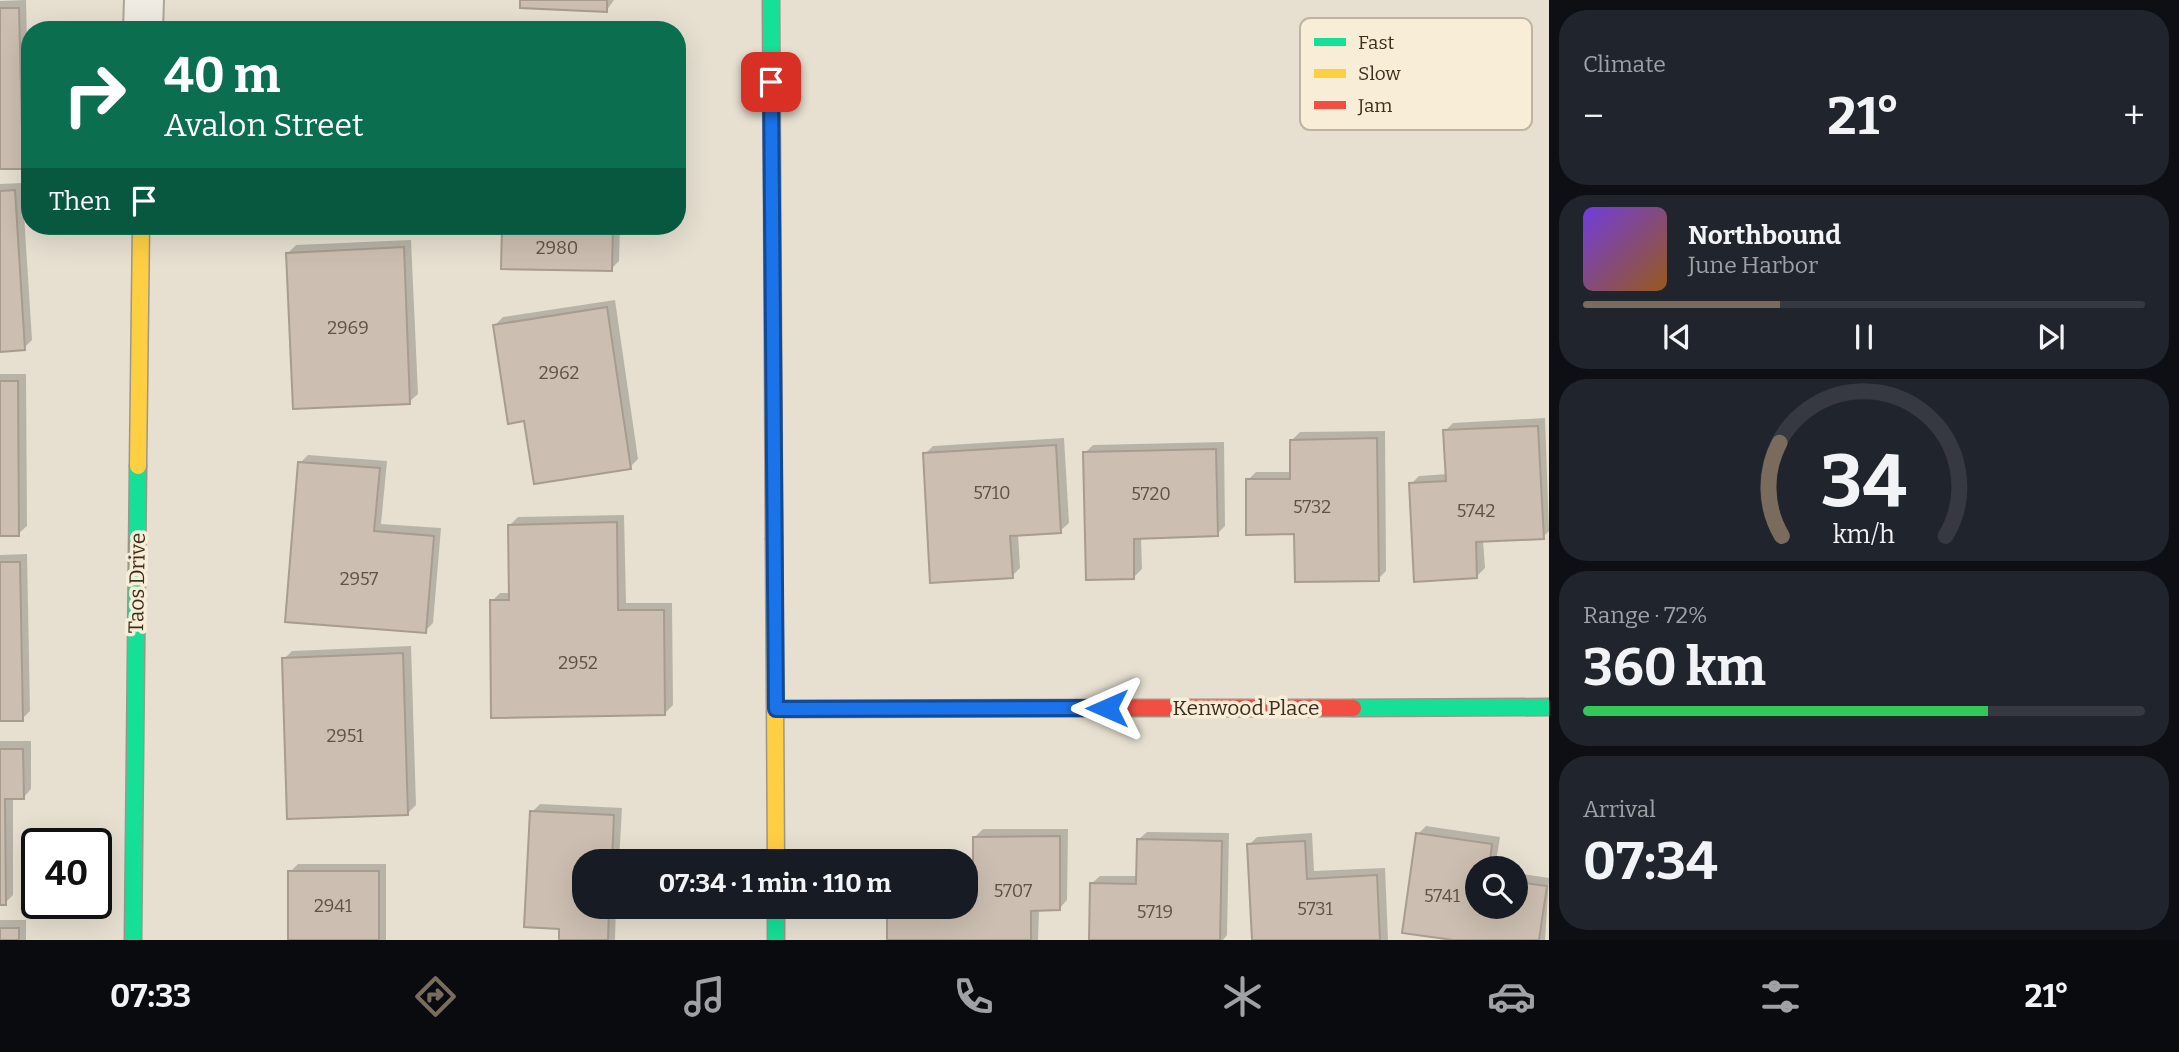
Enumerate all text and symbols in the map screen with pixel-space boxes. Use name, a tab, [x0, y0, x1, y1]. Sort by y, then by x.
legend	[1300, 18, 1532, 130]
text: Fast	[1358, 31, 1395, 54]
text: 40 m	[164, 46, 281, 105]
icon: right	[49, 49, 140, 140]
text: Climate	[1583, 50, 1666, 78]
pin	[741, 52, 801, 112]
text: Slow	[1358, 62, 1401, 85]
icon: arrive	[752, 63, 790, 101]
text: 21°	[1827, 85, 1900, 148]
text: −	[1583, 93, 1604, 139]
text: +	[2123, 93, 2145, 139]
text: Jam	[1357, 94, 1392, 117]
text: Avalon Street	[164, 106, 364, 144]
icon: arrive	[125, 182, 163, 220]
text: Then	[49, 186, 111, 217]
text: Northbound	[1688, 220, 1841, 251]
house number: 2980	[536, 237, 578, 259]
text: June Harbor	[1688, 251, 1818, 279]
house number: 2969	[327, 317, 369, 339]
icon: previous	[1658, 318, 1696, 356]
icon: pause	[1845, 318, 1883, 356]
icon: next	[2032, 318, 2070, 356]
house number: 2962	[539, 362, 579, 384]
text: 34	[1821, 438, 1907, 525]
house number: 5710	[973, 482, 1011, 504]
house number: 5720	[1131, 483, 1171, 505]
house number: 5732	[1293, 496, 1331, 518]
house number: 5742	[1457, 500, 1495, 522]
text: km/h	[1833, 520, 1895, 550]
street label: Taos Drive	[123, 532, 151, 634]
house number: 2957	[340, 568, 378, 590]
text: Range · 72%	[1583, 601, 1707, 629]
text: 360 km	[1583, 636, 1766, 699]
house number: 2952	[558, 652, 598, 674]
position arrow	[1070, 671, 1144, 745]
street label: Kenwood Place	[1173, 695, 1319, 721]
house number: 2951	[326, 725, 364, 747]
text: Arrival	[1583, 795, 1656, 823]
speed limit sign: 40	[21, 828, 112, 919]
text: 07:34	[1583, 830, 1718, 893]
map controls	[1465, 856, 1528, 919]
button: search	[1465, 856, 1528, 919]
text: 07:34 · 1 min · 110 m	[659, 868, 891, 899]
house number: 5707	[994, 880, 1032, 902]
house number: 5741	[1424, 885, 1461, 907]
house number: 2941	[314, 895, 353, 917]
house number: 5731	[1297, 898, 1333, 920]
house number: 5719	[1137, 901, 1173, 923]
icon: directions	[411, 972, 460, 1021]
icon: music	[680, 972, 729, 1021]
icon: phone	[949, 972, 998, 1021]
icon: climate	[1218, 972, 1267, 1021]
icon: car	[1487, 972, 1536, 1021]
icon: filters	[1756, 972, 1805, 1021]
text: 07:33	[110, 977, 191, 1015]
text: 21°	[2024, 977, 2069, 1015]

